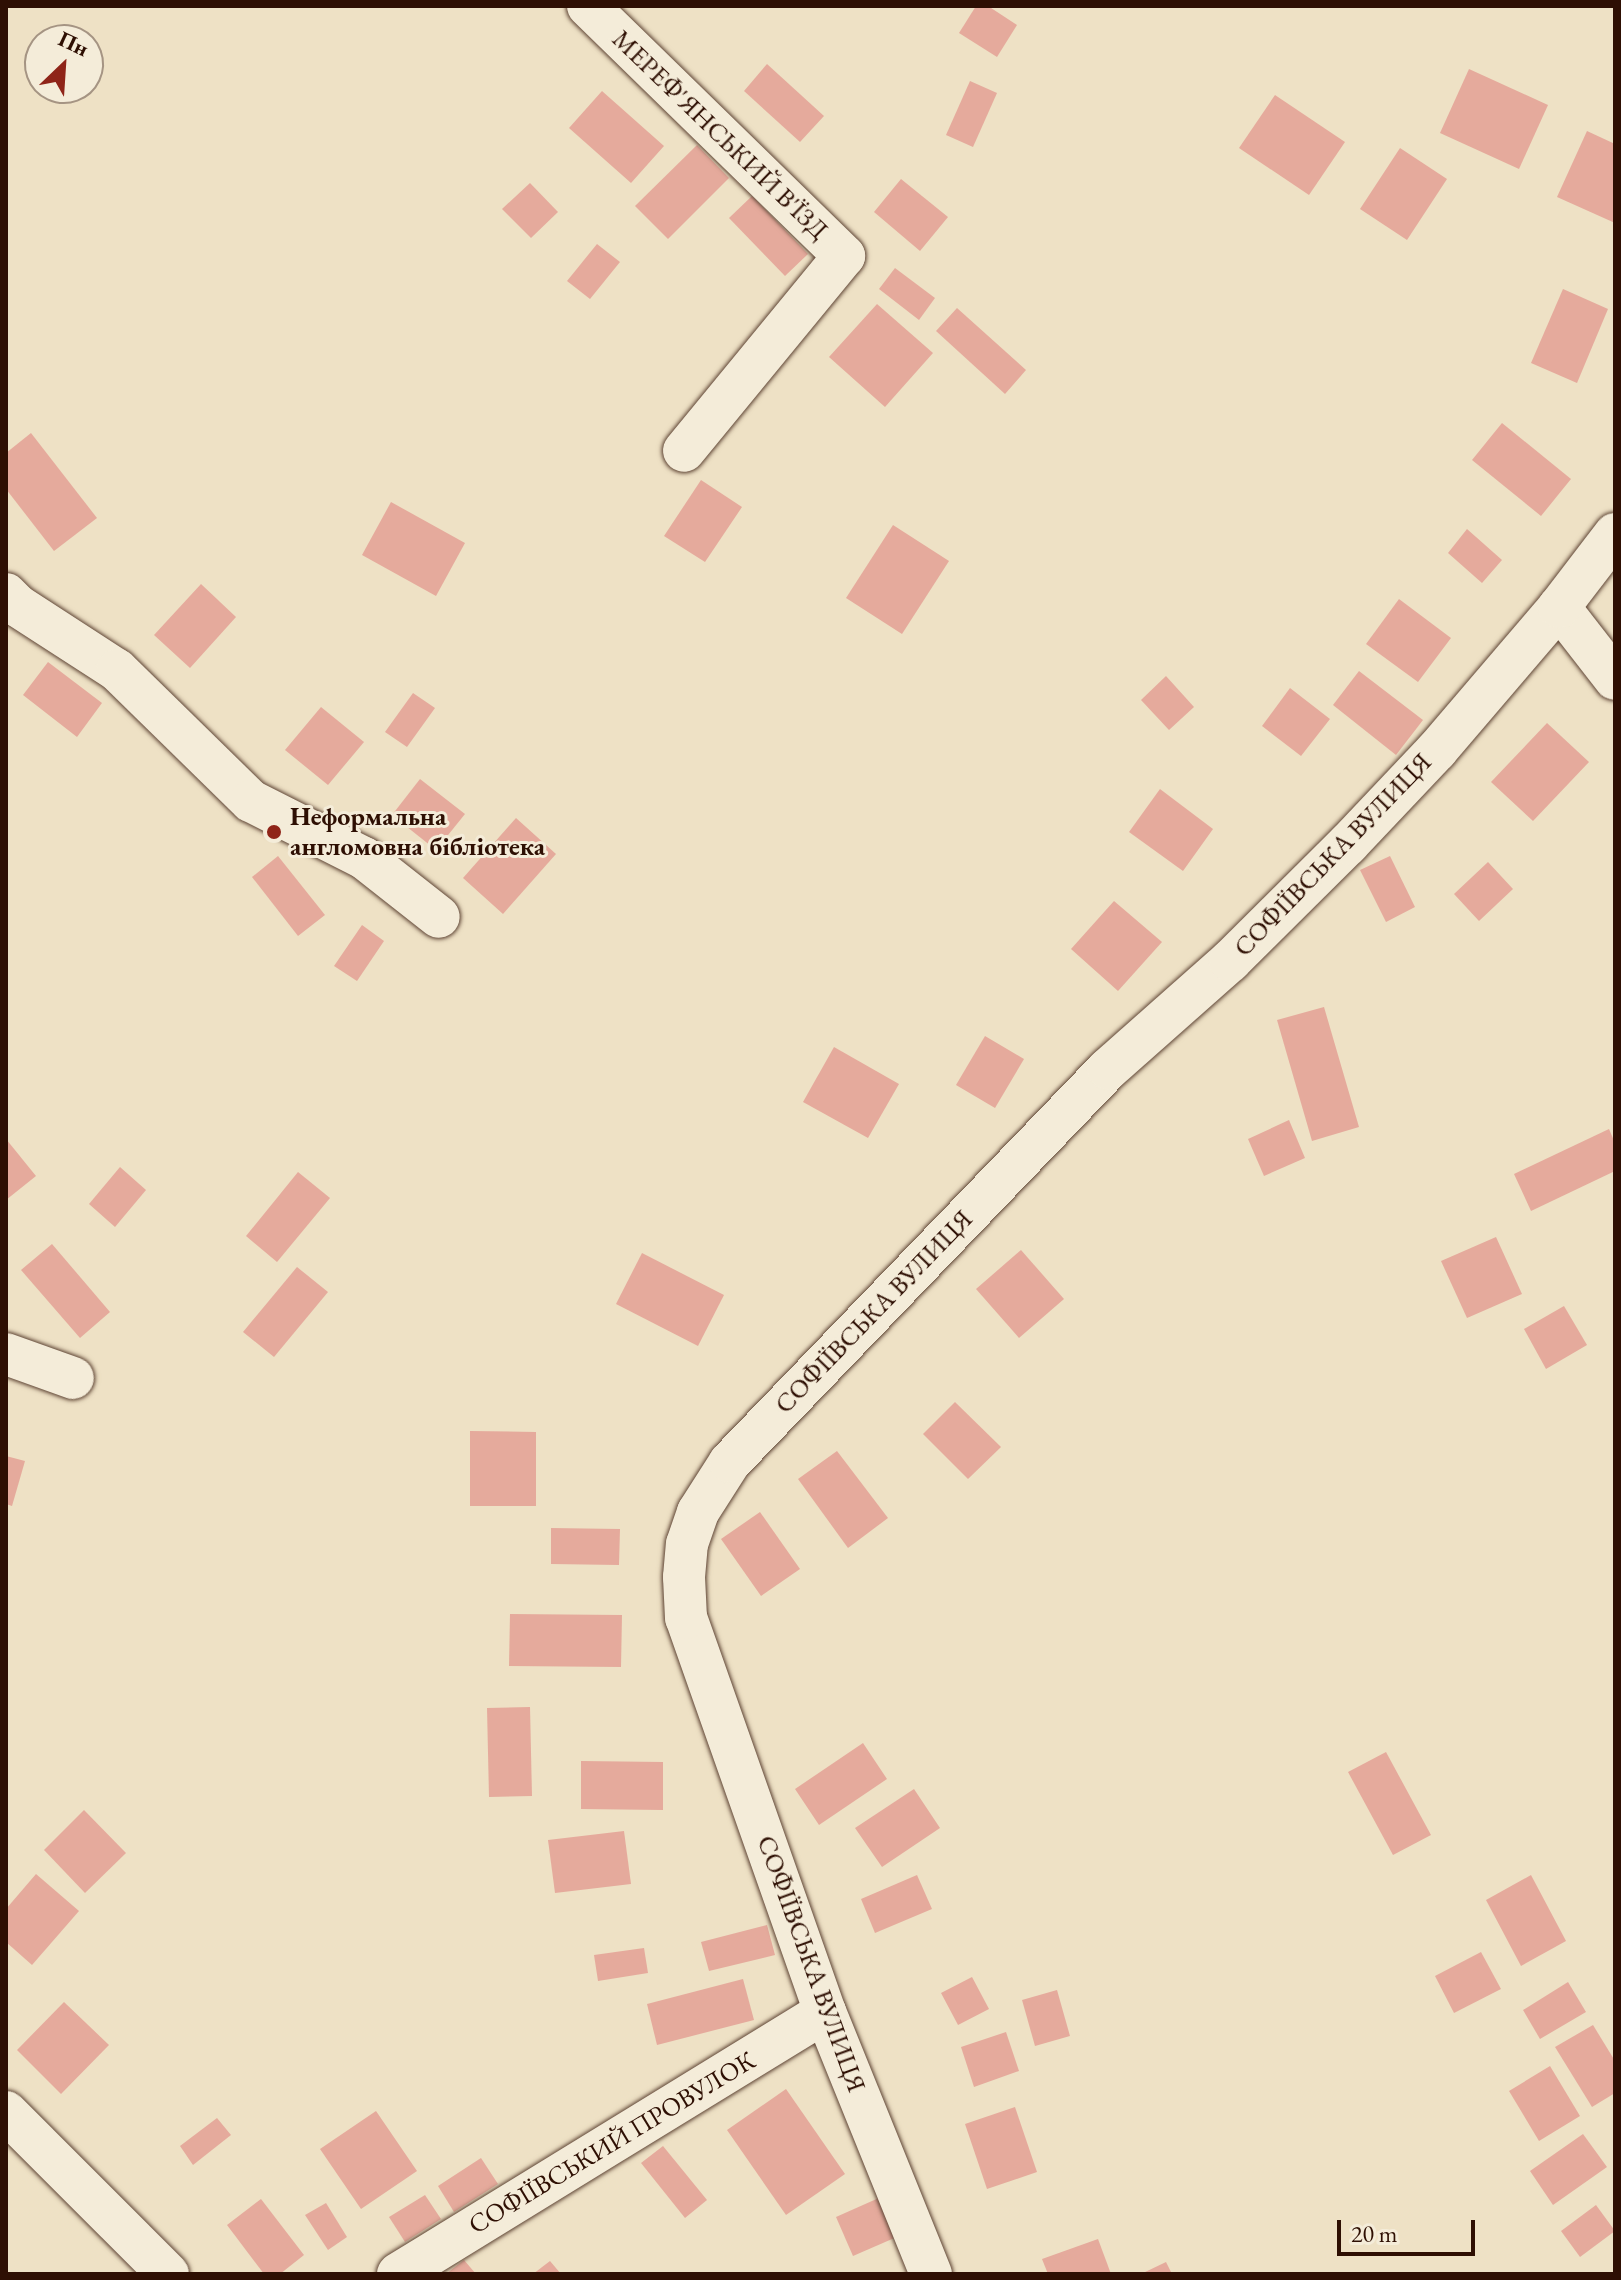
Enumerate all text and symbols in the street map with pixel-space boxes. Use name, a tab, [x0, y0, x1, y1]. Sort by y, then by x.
north arrow	[24, 24, 104, 104]
text: Пн	[54, 24, 93, 63]
street label: МЕРЕФ'ЯНСЬКИЙ В'ЇЗД	[606, 24, 834, 246]
street label: СОФІЇВСЬКА ВУЛИЦЯ	[1228, 747, 1438, 963]
place label: Неформальна англомовна бібліотека	[290, 801, 545, 862]
marker: Неформальна англомовна бібліотека	[265, 823, 283, 841]
street label: СОФІЇВСЬКА ВУЛИЦЯ	[769, 1204, 979, 1420]
street label: СОФІЇВСЬКА ВУЛИЦЯ	[750, 1831, 872, 2097]
street label: СОФІЇВСЬКИЙ ПРОВУЛОК	[463, 2045, 761, 2241]
scale bar	[1341, 2204, 1479, 2254]
text: 20 m	[1351, 2218, 1398, 2249]

